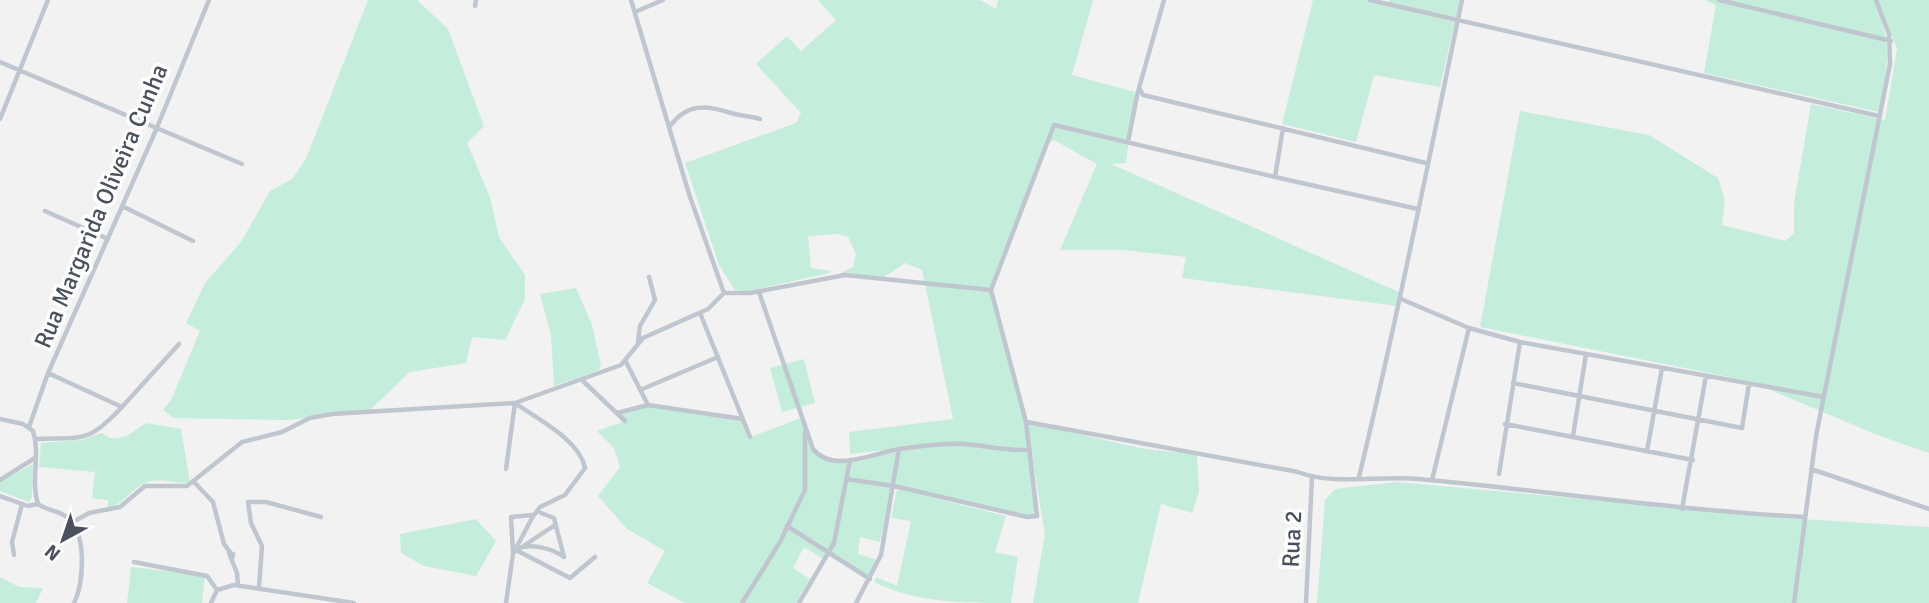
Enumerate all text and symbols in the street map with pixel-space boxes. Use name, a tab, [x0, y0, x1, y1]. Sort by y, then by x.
street label: Rua Margarida Oliveira Cunha	[28, 60, 174, 352]
north arrow	[28, 505, 98, 575]
street label: Rua 2	[1276, 510, 1308, 568]
text: N	[40, 539, 65, 566]

